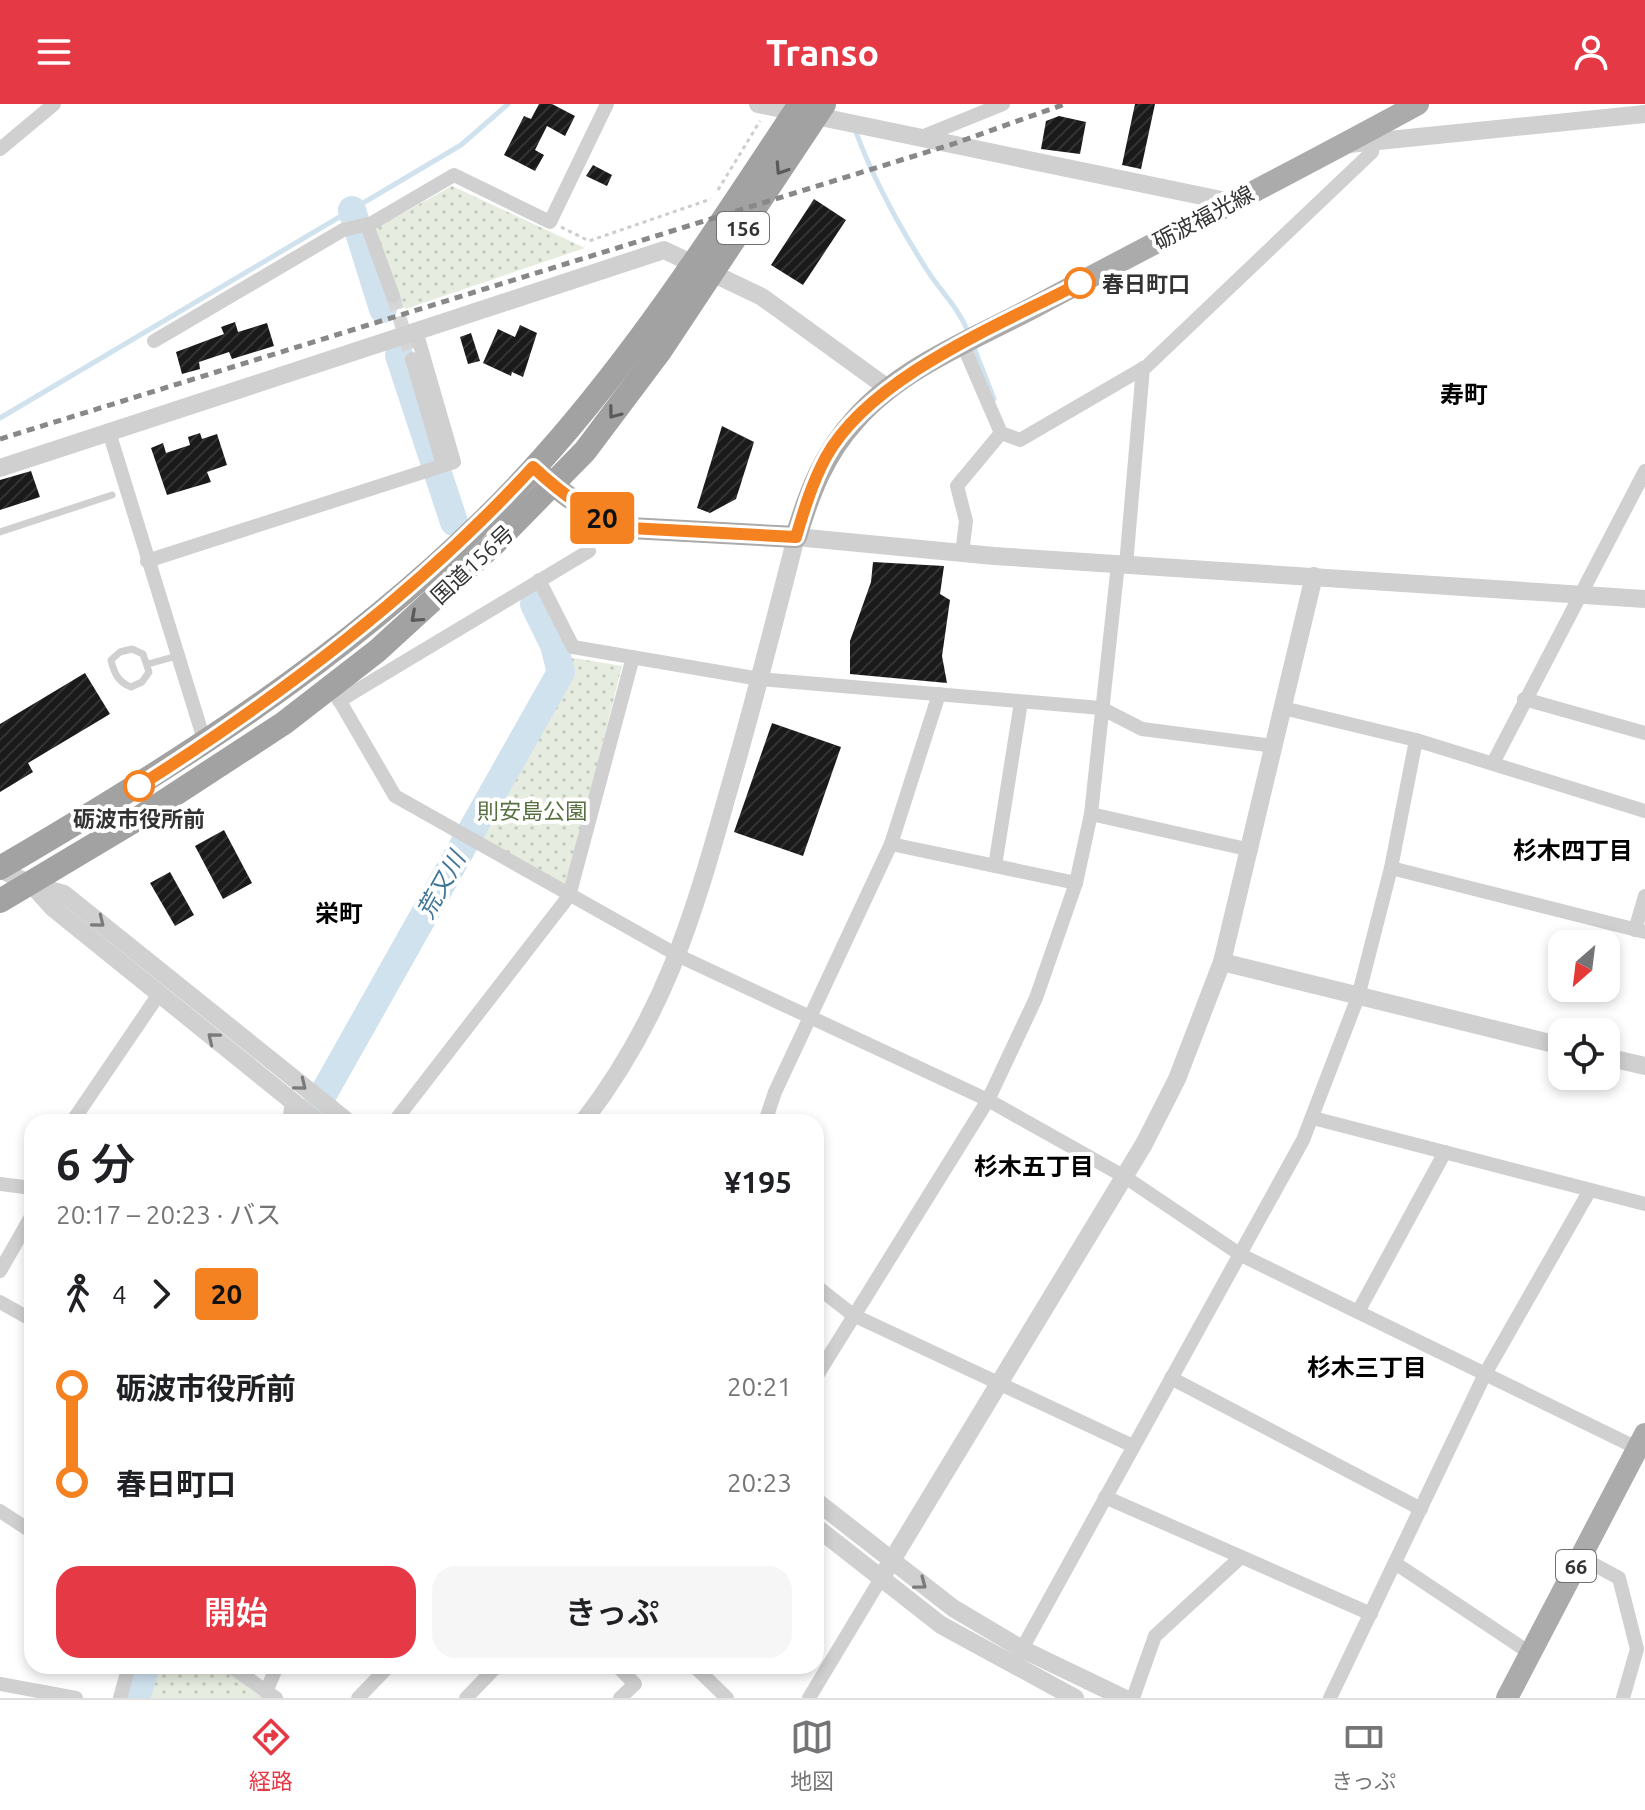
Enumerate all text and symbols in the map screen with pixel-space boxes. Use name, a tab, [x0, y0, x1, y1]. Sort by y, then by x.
icon: menu	[32, 30, 76, 74]
icon: person	[1569, 30, 1613, 74]
text: Transo	[766, 32, 879, 73]
one-way arrow	[776, 160, 791, 175]
street label: 砺波福光線	[1149, 180, 1257, 254]
road number: 156	[717, 212, 769, 244]
marker: 春日町口	[1065, 268, 1095, 298]
place label: 春日町口	[1102, 271, 1190, 296]
district label: 寿町	[1440, 381, 1488, 408]
one-way arrow	[609, 404, 623, 419]
line badge: 20	[566, 492, 638, 544]
text: 20	[586, 502, 618, 533]
street label: 国道156号	[426, 520, 518, 608]
one-way arrow	[410, 607, 425, 621]
marker: 砺波市役所前	[124, 771, 154, 801]
park label: 則安島公園	[477, 798, 587, 823]
place label: 砺波市役所前	[73, 806, 205, 831]
district label: 杉木四丁目	[1513, 837, 1633, 864]
water label: 荒又川	[412, 844, 472, 923]
district label: 栄町	[315, 900, 363, 927]
one-way arrow	[90, 912, 104, 927]
north arrow	[1548, 930, 1620, 1002]
map controls	[1548, 930, 1620, 1090]
button: locate	[1548, 1018, 1620, 1090]
one-way arrow	[208, 1033, 223, 1048]
one-way arrow	[292, 1075, 306, 1090]
text: 6 分	[56, 1139, 135, 1188]
district label: 杉木五丁目	[974, 1153, 1094, 1180]
text: ¥195	[724, 1165, 792, 1199]
text: 20:17 – 20:23 · バス	[56, 1200, 281, 1229]
icon: walk	[56, 1272, 100, 1316]
icon: forward	[139, 1272, 183, 1316]
text: 20	[211, 1278, 242, 1309]
text: 4	[112, 1280, 127, 1309]
district label: 杉木三丁目	[1307, 1354, 1427, 1381]
text: 砺波市役所前	[116, 1371, 296, 1405]
text: 20:21	[727, 1372, 792, 1401]
text: 春日町口	[116, 1467, 236, 1501]
text: 20:23	[727, 1468, 792, 1497]
road number: 66	[1556, 1550, 1596, 1582]
button: 開始	[56, 1566, 416, 1658]
button: きっぷ	[432, 1566, 792, 1658]
one-way arrow	[912, 1574, 927, 1588]
tab: 経路	[249, 1715, 293, 1795]
tab: 地図	[790, 1715, 834, 1795]
tab: きっぷ	[1331, 1715, 1396, 1795]

